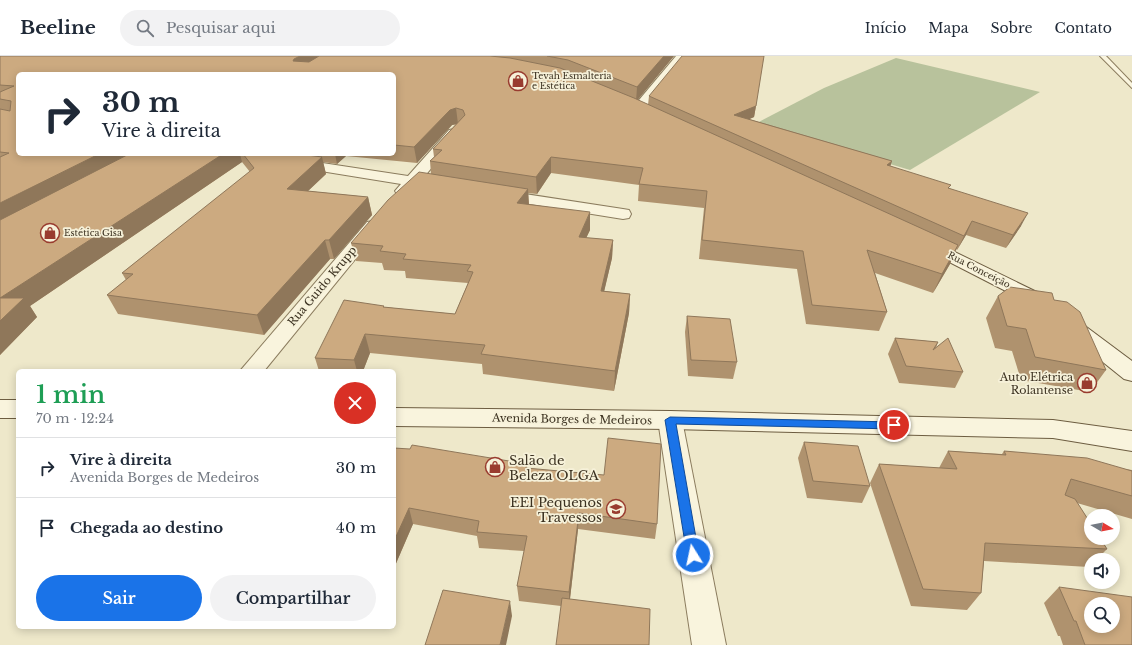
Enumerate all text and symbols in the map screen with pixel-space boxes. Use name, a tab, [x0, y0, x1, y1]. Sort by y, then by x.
search box	[120, 10, 400, 46]
text: Beeline	[20, 16, 96, 39]
icon: search	[134, 17, 156, 39]
text: Pesquisar aqui	[166, 18, 276, 37]
text: Início	[865, 19, 906, 37]
text: Mapa	[928, 19, 969, 37]
text: Sobre	[991, 19, 1032, 37]
text: Contato	[1054, 19, 1112, 37]
shop icon: Tevah Esmalteria e Estética	[507, 70, 529, 92]
place label: Tevah Esmalteria e Estética	[532, 70, 612, 91]
text: 30 m	[102, 85, 179, 120]
icon: right	[36, 88, 88, 140]
text: Vire à direita	[102, 120, 221, 142]
shop icon: Estética Gisa	[39, 222, 61, 244]
place label: Estética Gisa	[64, 227, 122, 238]
street label: Rua Guido Krupp	[285, 243, 359, 329]
street label: Rua Conceição	[946, 249, 1012, 290]
place label: Auto Elétrica Rolantense	[999, 370, 1074, 397]
shop icon: Auto Elétrica Rolantense	[1076, 372, 1098, 394]
text: 1 min	[36, 380, 105, 409]
button: close	[334, 382, 376, 424]
pin	[877, 408, 911, 442]
text: 70 m · 12:24	[36, 410, 114, 427]
street label: Avenida Borges de Medeiros	[491, 411, 652, 427]
icon: arrive	[883, 414, 905, 436]
text: Vire à direita	[70, 450, 172, 469]
place label: Salão de Beleza OLGA	[509, 452, 600, 484]
shop icon: Salão de Beleza OLGA	[484, 456, 506, 478]
icon: right	[36, 457, 58, 479]
text: 30 m	[336, 458, 376, 477]
text: Avenida Borges de Medeiros	[70, 469, 259, 486]
place label: EEI Pequenos Travessos	[510, 494, 602, 526]
school or university icon: EEI Pequenos Travessos	[605, 498, 627, 520]
north arrow	[1084, 509, 1120, 545]
map controls	[1084, 509, 1120, 633]
icon: arrive	[36, 517, 58, 539]
text: Chegada ao destino	[70, 518, 223, 537]
text: 40 m	[336, 518, 376, 537]
position arrow	[672, 534, 714, 576]
button: sound	[1084, 553, 1120, 589]
button: Sair	[36, 575, 202, 621]
button: Compartilhar	[210, 575, 376, 621]
button: search	[1084, 597, 1120, 633]

